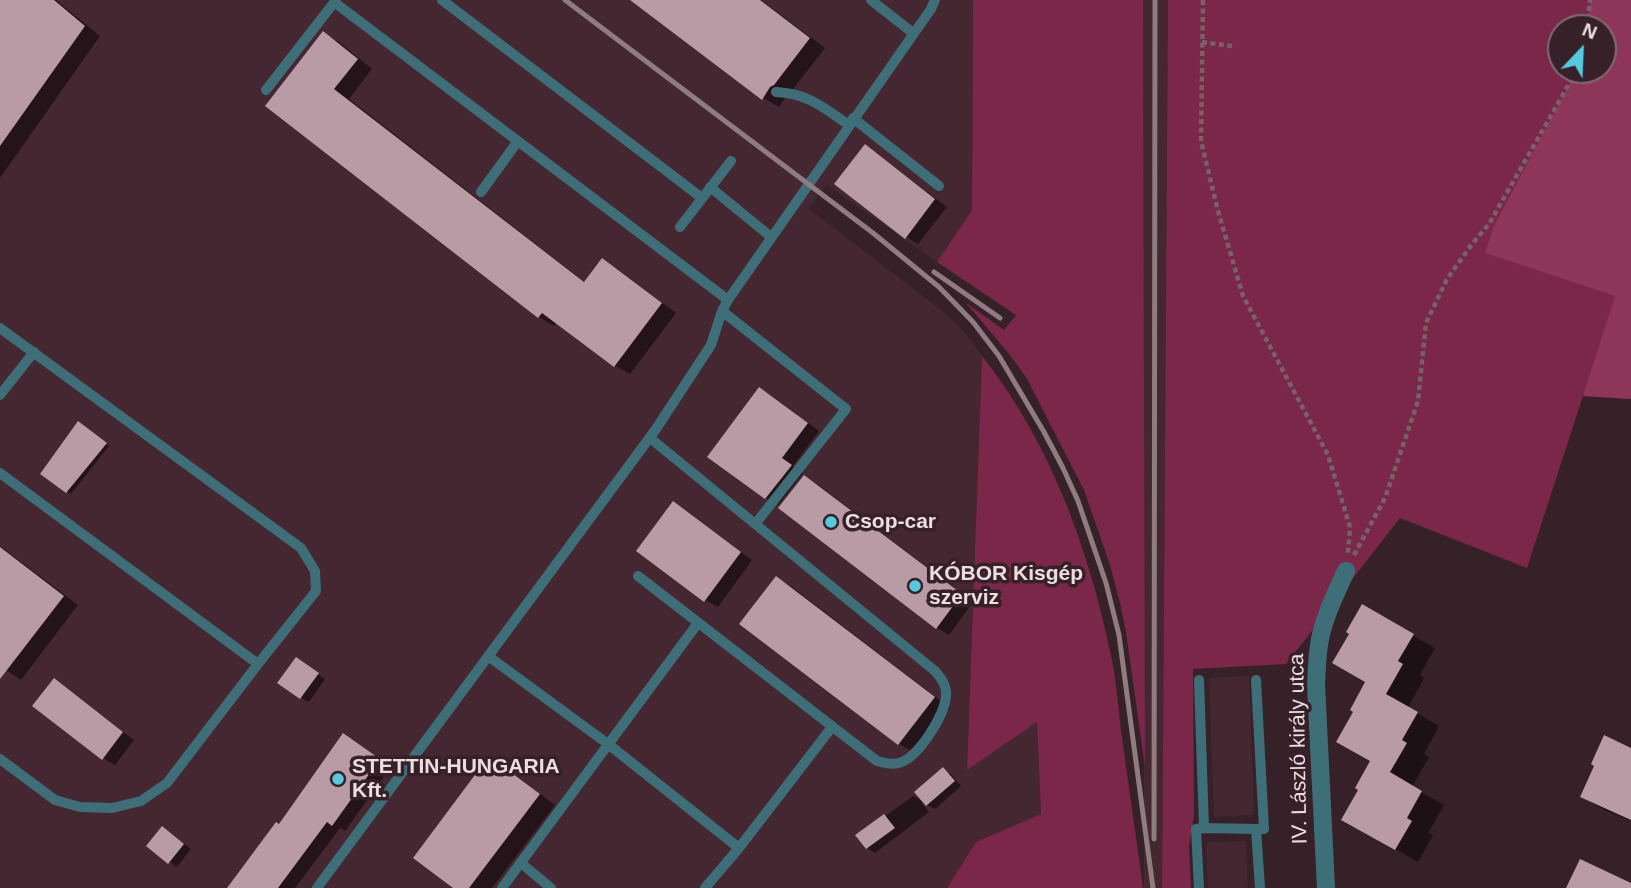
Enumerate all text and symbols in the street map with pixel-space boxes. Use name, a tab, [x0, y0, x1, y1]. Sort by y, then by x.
north arrow	[1547, 14, 1617, 84]
text: N	[1579, 19, 1600, 43]
place label: Csop-car	[845, 509, 936, 535]
marker: Csop-car	[823, 514, 839, 530]
place label: KÓBOR Kisgép szerviz	[929, 561, 1083, 611]
marker: KÓBOR Kisgép szerviz	[907, 578, 923, 594]
street label: IV. László király utca	[1285, 653, 1313, 845]
place label: STETTIN-HUNGARIA Kft.	[352, 754, 560, 804]
marker: STETTIN-HUNGARIA Kft.	[330, 771, 346, 787]

